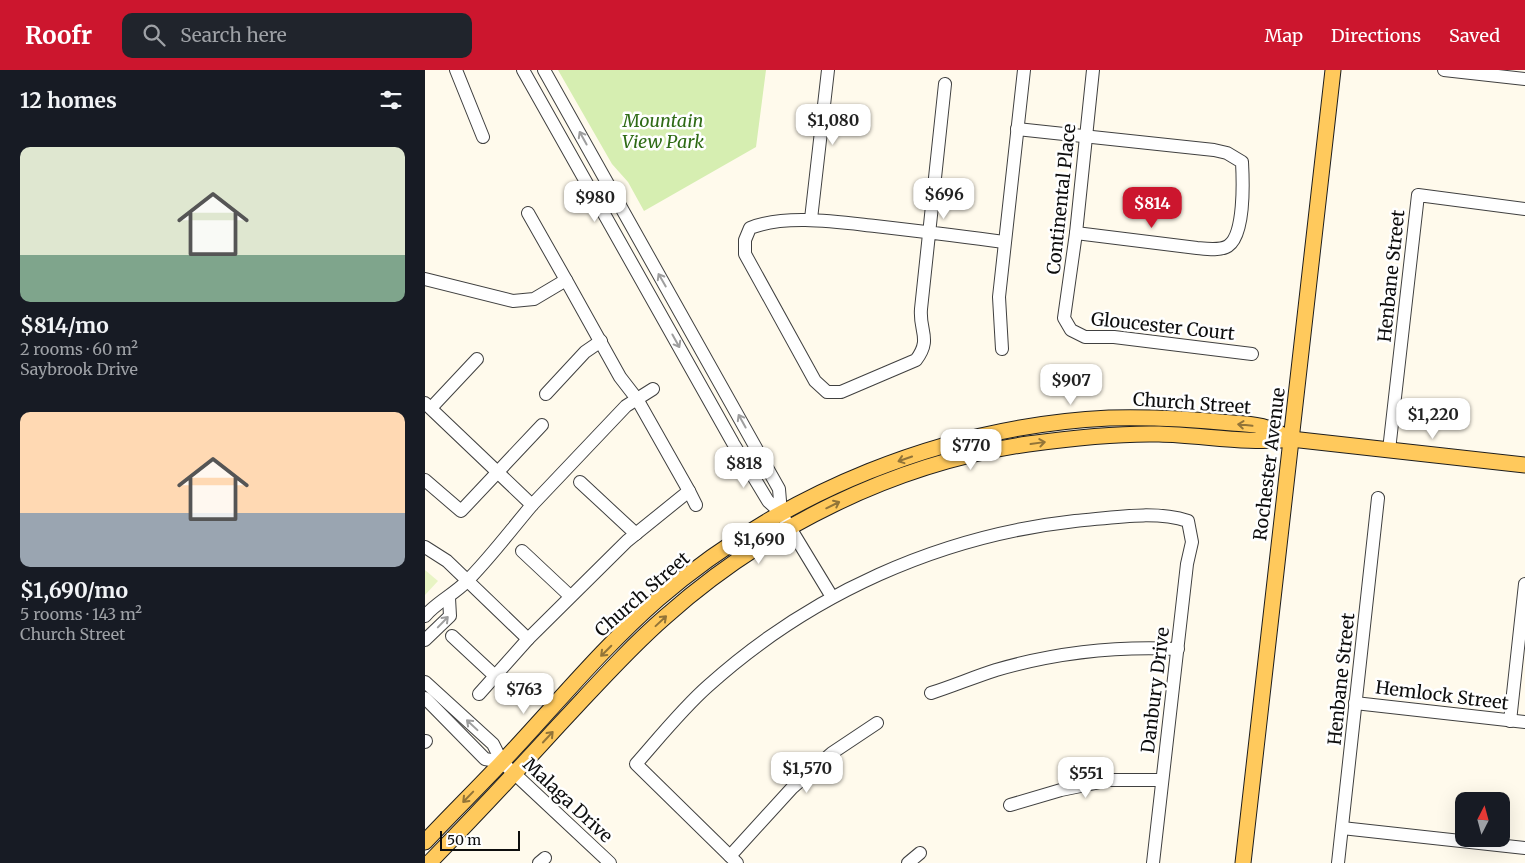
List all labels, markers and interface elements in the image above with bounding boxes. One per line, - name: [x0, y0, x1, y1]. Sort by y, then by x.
- search box: [122, 13, 472, 58]
- text: Roofr: [25, 20, 92, 51]
- icon: search: [140, 21, 168, 49]
- text: Search here: [180, 23, 287, 47]
- text: Map: [1265, 24, 1303, 47]
- text: Directions: [1331, 24, 1421, 47]
- text: Saved: [1449, 24, 1500, 47]
- icon: filters: [377, 86, 405, 114]
- text: 12 homes: [20, 87, 117, 114]
- pin: $1,080: [792, 104, 874, 146]
- park label: Mountain View Park: [622, 109, 704, 153]
- text: $1,080: [807, 110, 859, 130]
- street label: Continental Place: [1042, 123, 1080, 275]
- one-way arrow: [578, 131, 587, 146]
- pin: $696: [914, 178, 974, 220]
- icon: home: [168, 179, 258, 269]
- pin: $980: [565, 180, 625, 223]
- text: $696: [924, 184, 964, 204]
- pin: $814: [1122, 186, 1182, 229]
- text: $980: [575, 187, 615, 207]
- text: $814: [1134, 193, 1170, 213]
- street label: Henbane Street: [1373, 209, 1409, 343]
- one-way arrow: [657, 273, 667, 287]
- street label: Gloucester Court: [1090, 307, 1236, 345]
- text: $814/mo: [20, 312, 109, 339]
- one-way arrow: [671, 334, 681, 349]
- text: 2 rooms · 60 m²: [20, 339, 138, 359]
- text: Saybrook Drive: [20, 359, 138, 379]
- pin: $907: [1041, 364, 1101, 406]
- text: $907: [1051, 370, 1091, 390]
- street label: Rochester Avenue: [1248, 386, 1290, 542]
- street label: Church Street: [1132, 387, 1252, 419]
- pin: $1,220: [1392, 398, 1474, 440]
- text: $1,220: [1407, 404, 1459, 424]
- one-way arrow: [736, 415, 746, 429]
- one-way arrow: [1238, 420, 1254, 430]
- pin: $770: [941, 428, 1001, 471]
- text: $770: [951, 435, 991, 455]
- one-way arrow: [1029, 437, 1045, 447]
- icon: home: [168, 444, 258, 534]
- pin: $818: [714, 446, 774, 489]
- text: $818: [726, 453, 762, 473]
- one-way arrow: [897, 455, 913, 464]
- one-way arrow: [825, 500, 840, 510]
- pin: $1,690: [718, 522, 800, 565]
- text: $1,690: [733, 529, 785, 549]
- street label: Church Street: [590, 546, 694, 642]
- text: $1,690/mo: [20, 577, 128, 604]
- text: 5 rooms · 143 m²: [20, 604, 142, 624]
- street label: Henbane Street: [1323, 612, 1359, 746]
- one-way arrow: [655, 615, 667, 627]
- one-way arrow: [437, 616, 449, 628]
- text: Church Street: [20, 624, 125, 644]
- street label: Danbury Drive: [1136, 626, 1174, 754]
- one-way arrow: [600, 644, 612, 657]
- pin: $763: [494, 672, 554, 715]
- street label: Hemlock Street: [1374, 675, 1510, 715]
- text: $763: [506, 679, 542, 699]
- one-way arrow: [466, 719, 479, 731]
- one-way arrow: [542, 731, 554, 744]
- pin: $1,570: [766, 752, 848, 794]
- street label: Malaga Drive: [518, 753, 618, 847]
- pin: $551: [1056, 756, 1116, 799]
- text: $1,570: [782, 758, 832, 778]
- text: $551: [1069, 763, 1103, 783]
- one-way arrow: [462, 791, 474, 803]
- north arrow: [1455, 792, 1510, 848]
- map controls: [1455, 792, 1510, 847]
- scale bar: [440, 828, 520, 851]
- text: 50 m: [447, 831, 481, 849]

